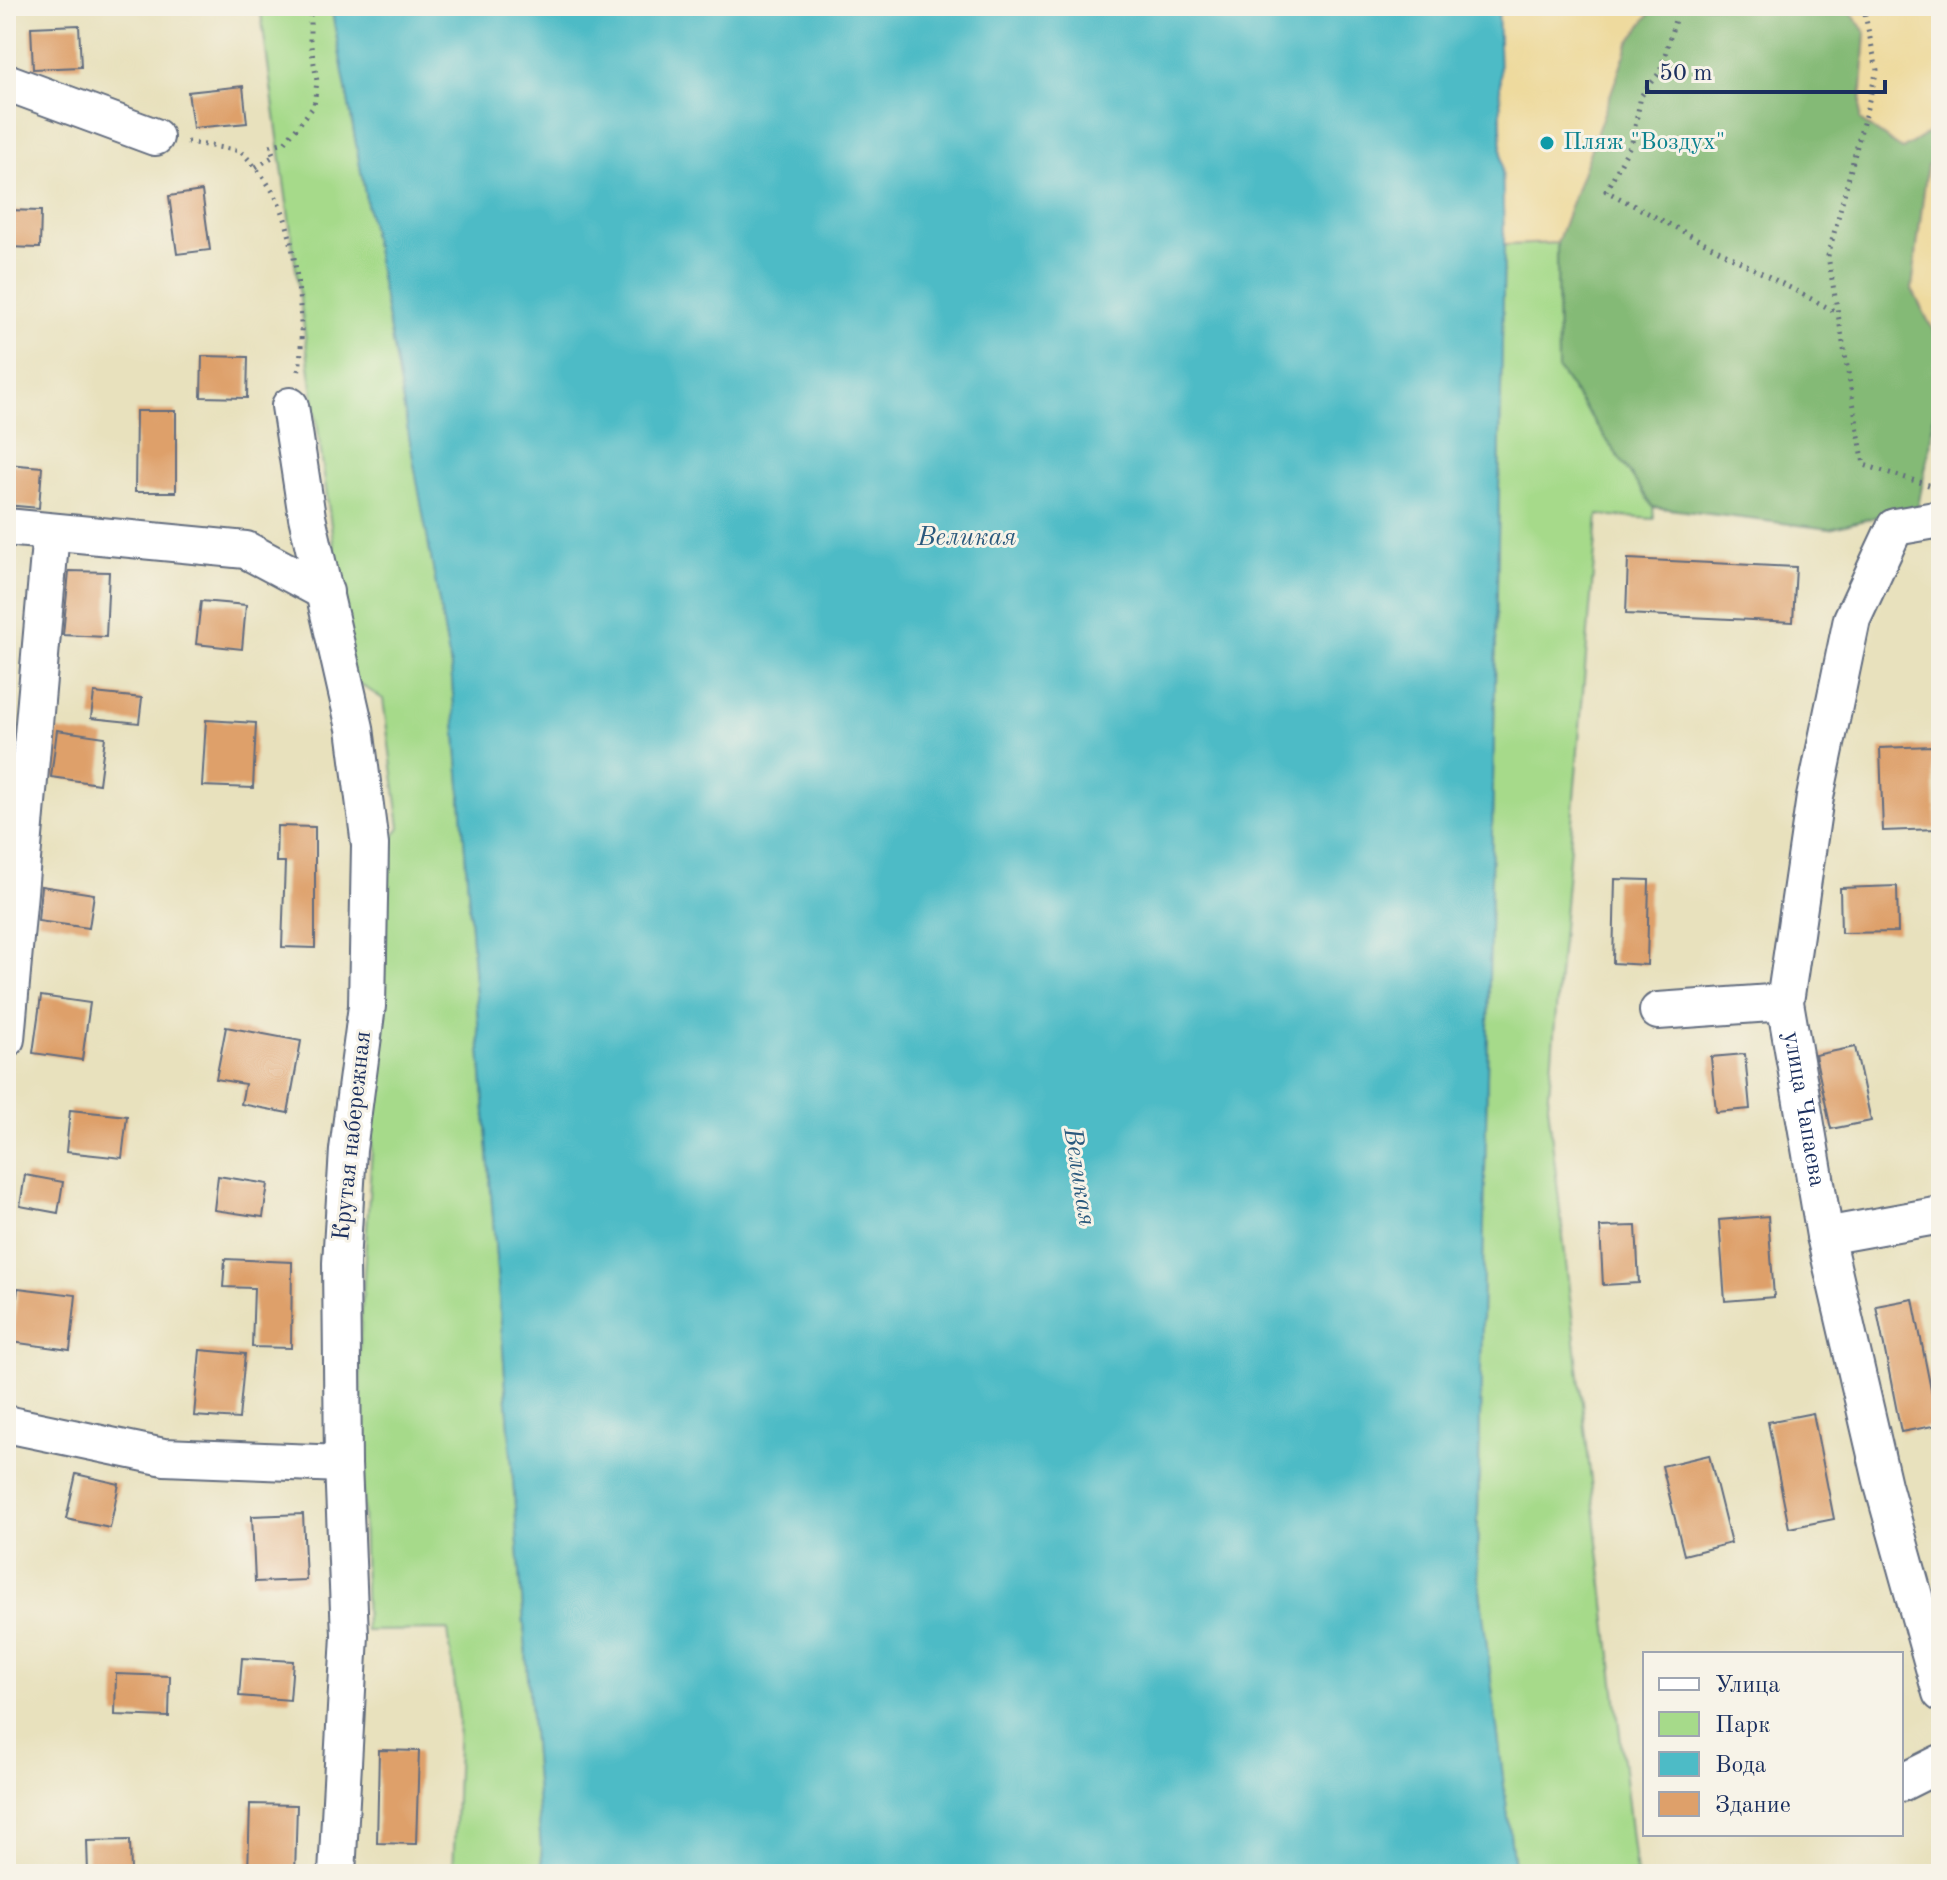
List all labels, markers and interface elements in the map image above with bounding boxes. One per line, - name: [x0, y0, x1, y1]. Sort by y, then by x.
- scale bar: [1647, 44, 1885, 94]
- text: 50 m: [1659, 62, 1713, 86]
- place label: Пляж "Воздух": [1563, 131, 1725, 155]
- marker: Пляж "Воздух": [1538, 134, 1556, 152]
- water label: Великая: [916, 525, 1017, 551]
- street label: Крутая набережная: [330, 1030, 376, 1242]
- street label: улица Чапаева: [1778, 1030, 1828, 1189]
- water label: Великая: [1058, 1125, 1100, 1228]
- legend: [1643, 1652, 1903, 1836]
- text: Улица: [1715, 1674, 1780, 1698]
- text: Парк: [1715, 1714, 1770, 1738]
- text: Вода: [1715, 1754, 1767, 1778]
- text: Здание: [1715, 1794, 1791, 1818]

